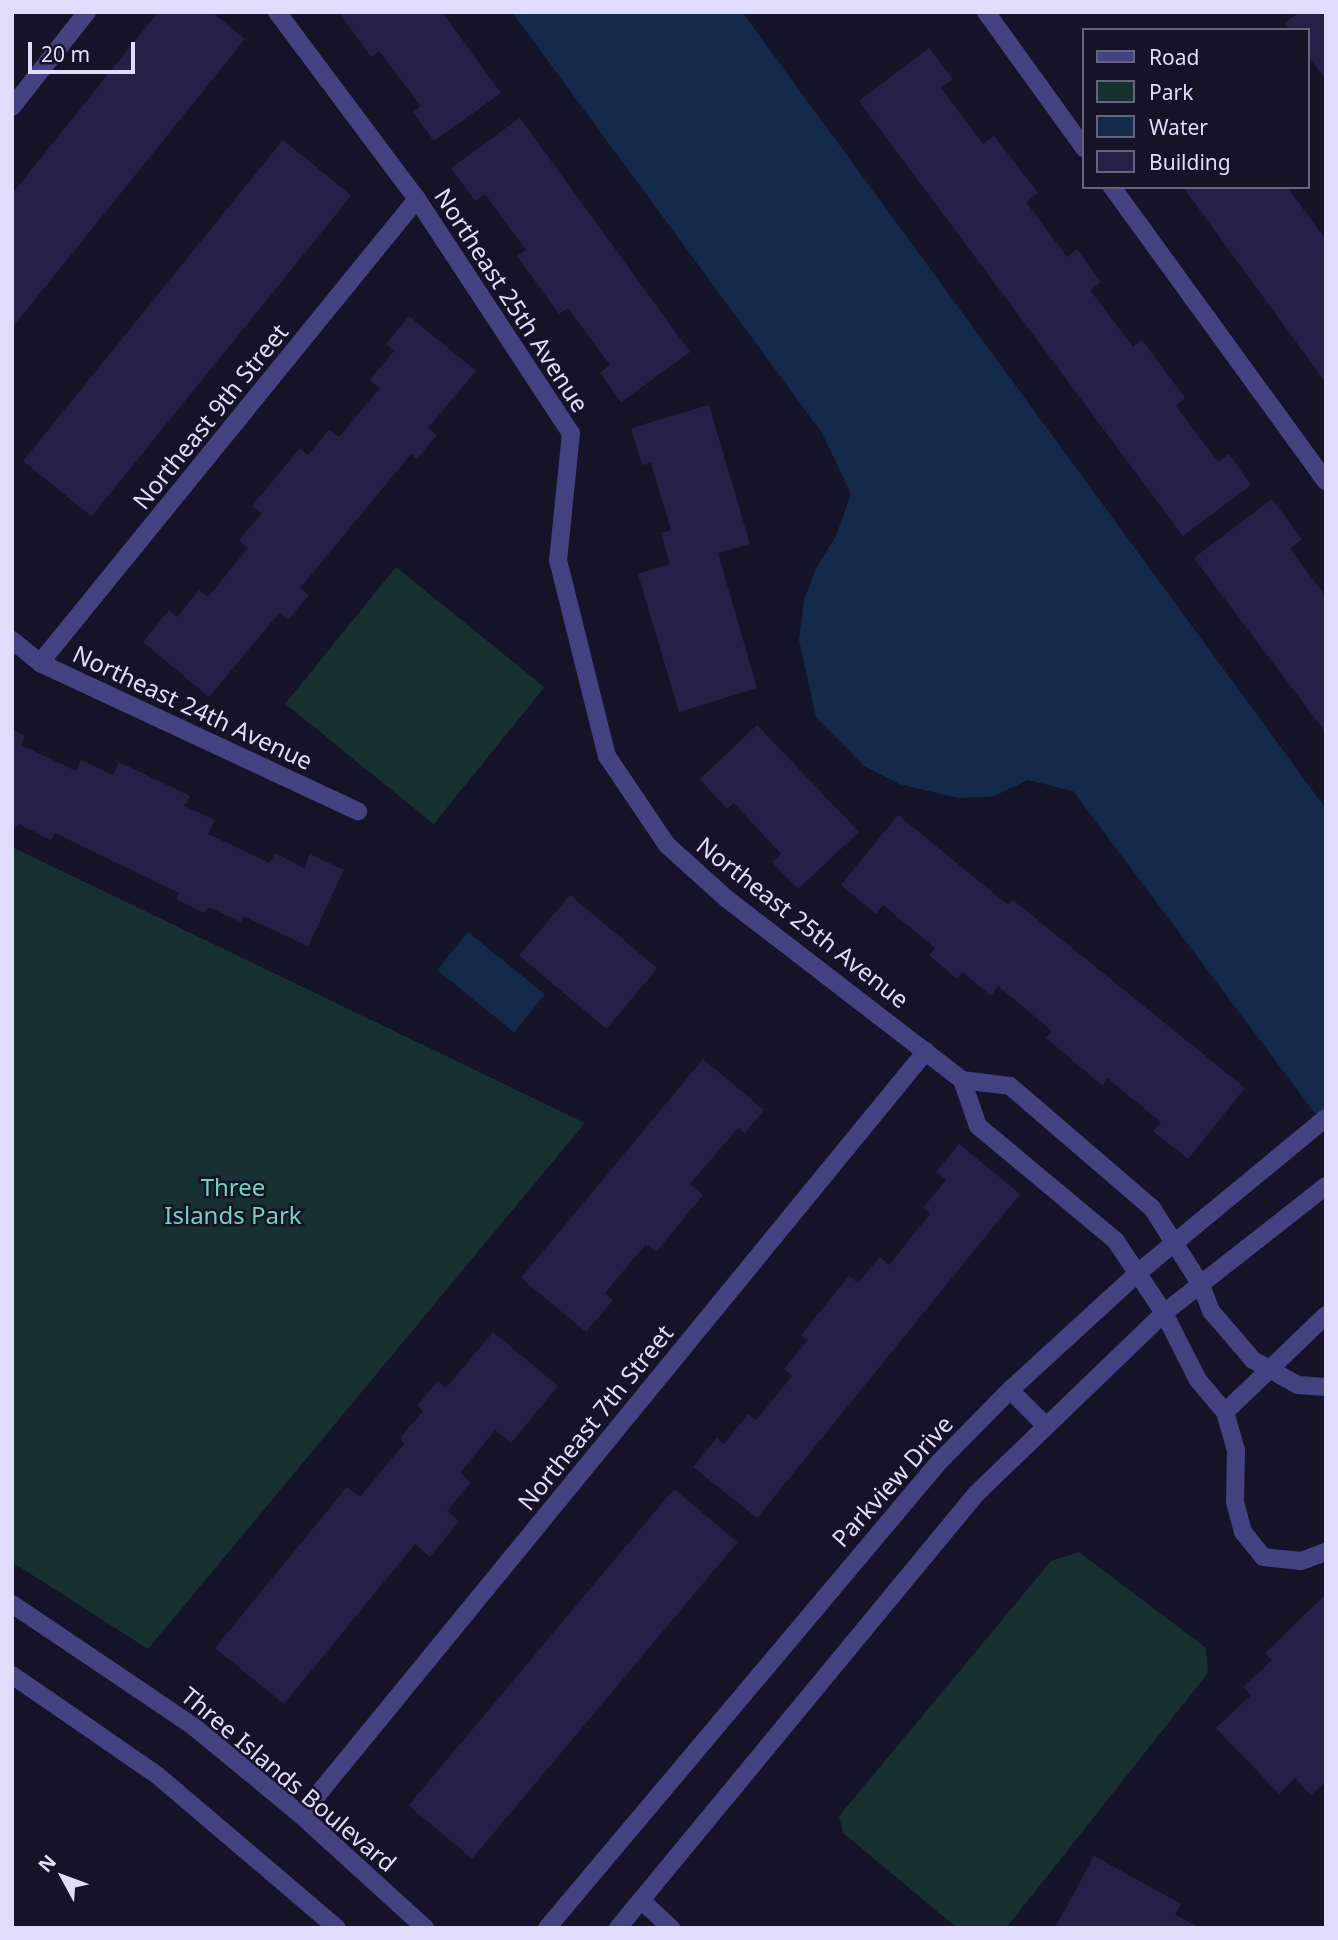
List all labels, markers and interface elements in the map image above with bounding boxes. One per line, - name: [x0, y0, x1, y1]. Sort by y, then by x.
- scale bar: [32, 28, 138, 72]
- legend: [1082, 28, 1310, 189]
- text: 20 m: [41, 40, 90, 68]
- text: Road: [1149, 43, 1199, 71]
- text: Park: [1149, 78, 1193, 106]
- text: Water: [1149, 113, 1208, 141]
- text: Building: [1149, 148, 1231, 176]
- street label: Northeast 25th Avenue: [429, 183, 595, 417]
- street label: Northeast 9th Street: [126, 318, 294, 514]
- street label: Northeast 24th Avenue: [69, 639, 317, 775]
- street label: Northeast 25th Avenue: [691, 830, 915, 1014]
- park label: Three Islands Park: [164, 1173, 302, 1229]
- street label: Northeast 7th Street: [511, 1319, 679, 1515]
- street label: Parkview Drive: [826, 1409, 958, 1553]
- street label: Three Islands Boulevard: [176, 1681, 402, 1877]
- north arrow: [28, 1842, 98, 1912]
- text: N: [32, 1849, 62, 1878]

